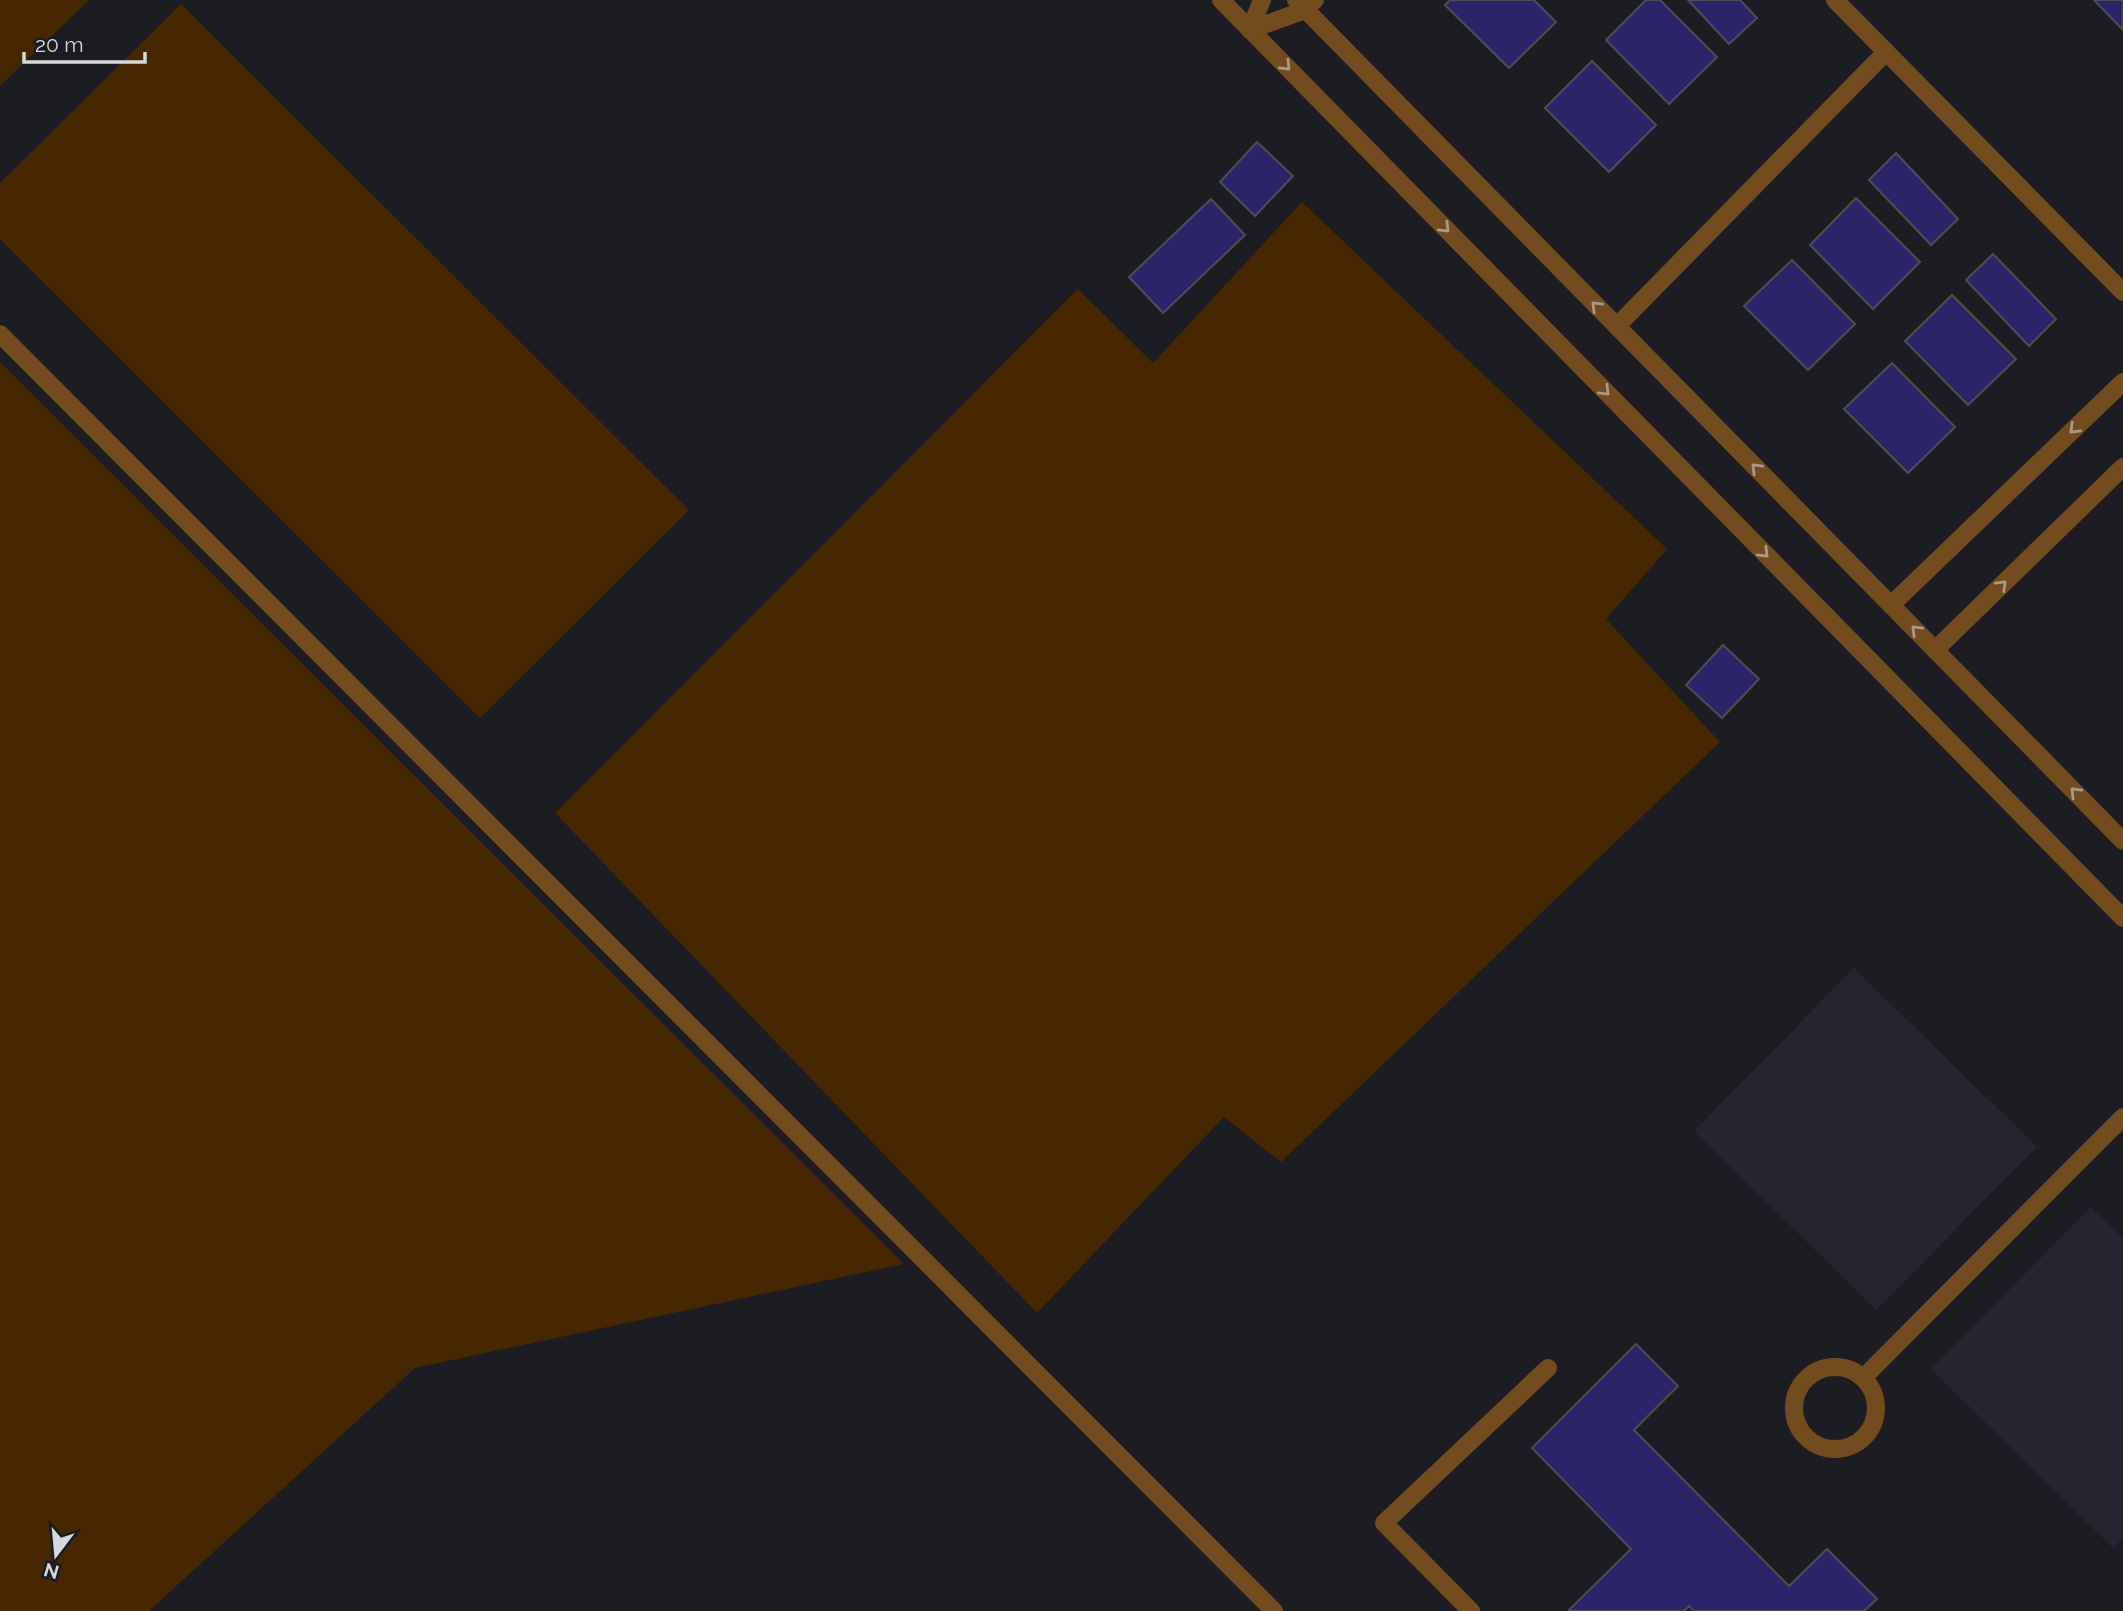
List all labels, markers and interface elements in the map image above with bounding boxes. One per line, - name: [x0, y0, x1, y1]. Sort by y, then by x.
- scale bar: [24, 21, 145, 65]
- text: 20 m: [35, 32, 83, 57]
- one-way arrow: [1277, 58, 1290, 71]
- one-way arrow: [1437, 220, 1450, 233]
- one-way arrow: [1592, 301, 1605, 314]
- one-way arrow: [1596, 382, 1609, 395]
- one-way arrow: [2069, 421, 2082, 434]
- one-way arrow: [1751, 463, 1764, 476]
- one-way arrow: [1756, 545, 1769, 558]
- one-way arrow: [1993, 580, 2006, 593]
- one-way arrow: [1911, 625, 1924, 638]
- one-way arrow: [2071, 787, 2084, 800]
- north arrow: [21, 1520, 91, 1590]
- text: N: [41, 1559, 61, 1584]

